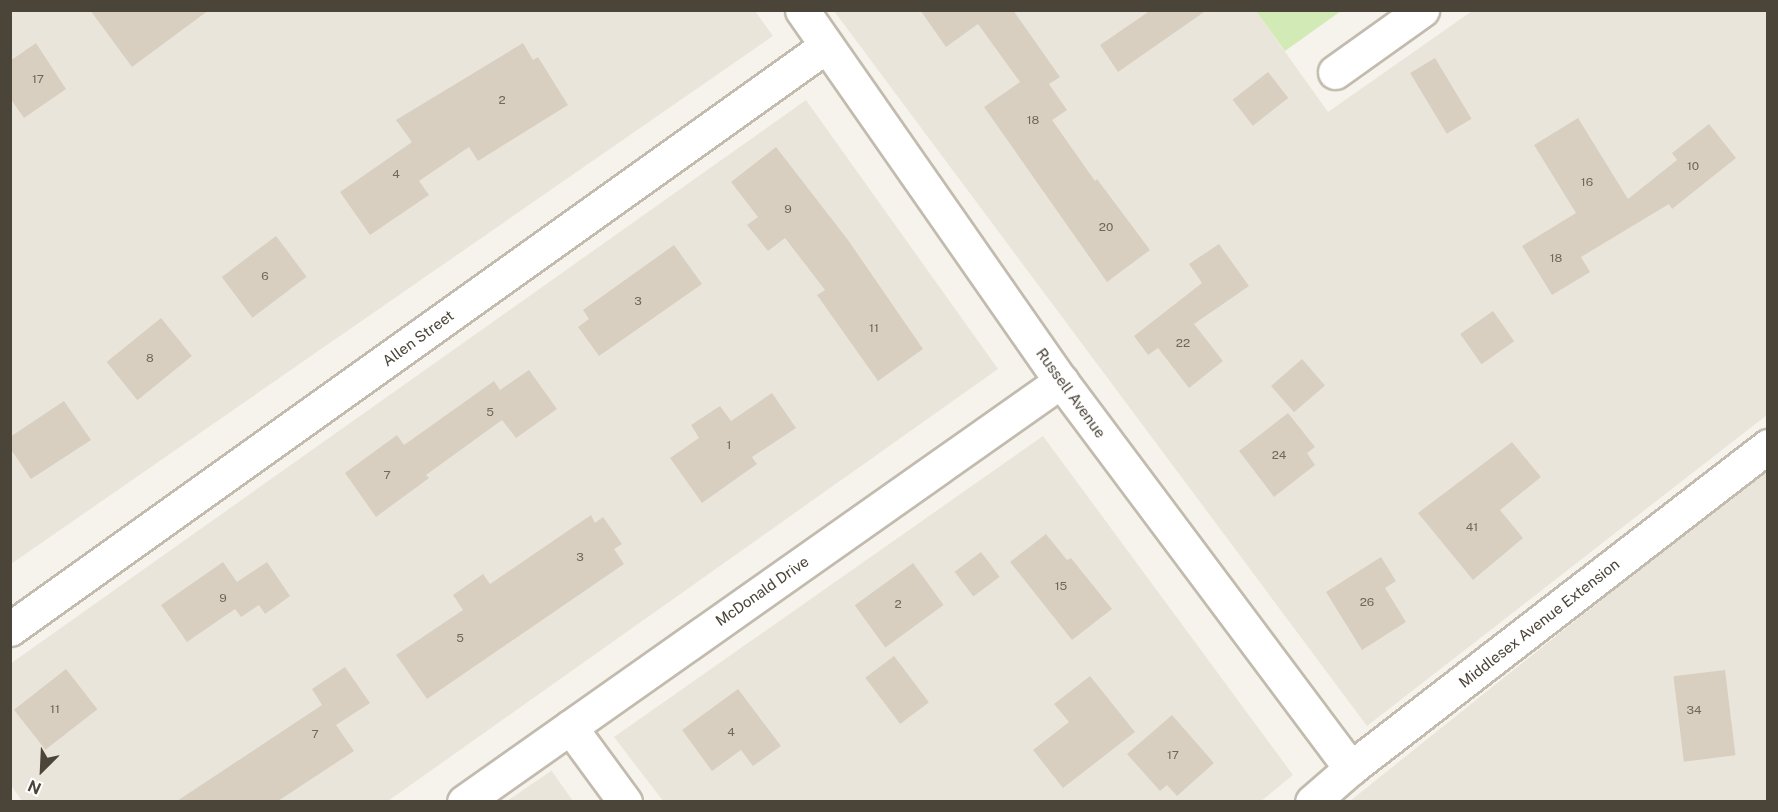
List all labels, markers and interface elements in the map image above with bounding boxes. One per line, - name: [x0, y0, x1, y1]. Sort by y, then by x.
- house number: 17: [32, 73, 44, 87]
- house number: 2: [498, 94, 506, 108]
- house number: 18: [1027, 114, 1039, 128]
- house number: 10: [1687, 160, 1699, 174]
- house number: 4: [392, 168, 400, 182]
- house number: 16: [1581, 176, 1593, 190]
- house number: 9: [784, 203, 792, 217]
- house number: 20: [1099, 221, 1113, 235]
- house number: 18: [1550, 252, 1562, 266]
- house number: 6: [261, 270, 269, 284]
- house number: 3: [634, 295, 642, 309]
- street label: Allen Street: [379, 306, 457, 370]
- house number: 11: [869, 322, 879, 336]
- house number: 22: [1176, 337, 1190, 351]
- street label: Russell Avenue: [1032, 345, 1110, 441]
- house number: 8: [146, 352, 154, 366]
- house number: 5: [486, 406, 494, 420]
- house number: 1: [727, 439, 731, 453]
- house number: 24: [1272, 449, 1286, 463]
- house number: 7: [383, 469, 391, 483]
- house number: 41: [1466, 521, 1478, 535]
- house number: 3: [576, 551, 584, 565]
- street label: McDonald Drive: [712, 552, 812, 630]
- street label: Middlesex Avenue Extension: [1455, 555, 1623, 691]
- house number: 15: [1055, 580, 1067, 594]
- house number: 9: [219, 592, 227, 606]
- house number: 26: [1360, 596, 1374, 610]
- house number: 2: [894, 598, 902, 612]
- house number: 5: [456, 632, 464, 646]
- house number: 11: [50, 703, 60, 717]
- house number: 34: [1686, 704, 1702, 718]
- house number: 4: [727, 726, 735, 740]
- house number: 7: [311, 728, 319, 742]
- north arrow: [12, 740, 72, 800]
- house number: 17: [1167, 749, 1179, 763]
- text: N: [25, 776, 44, 798]

